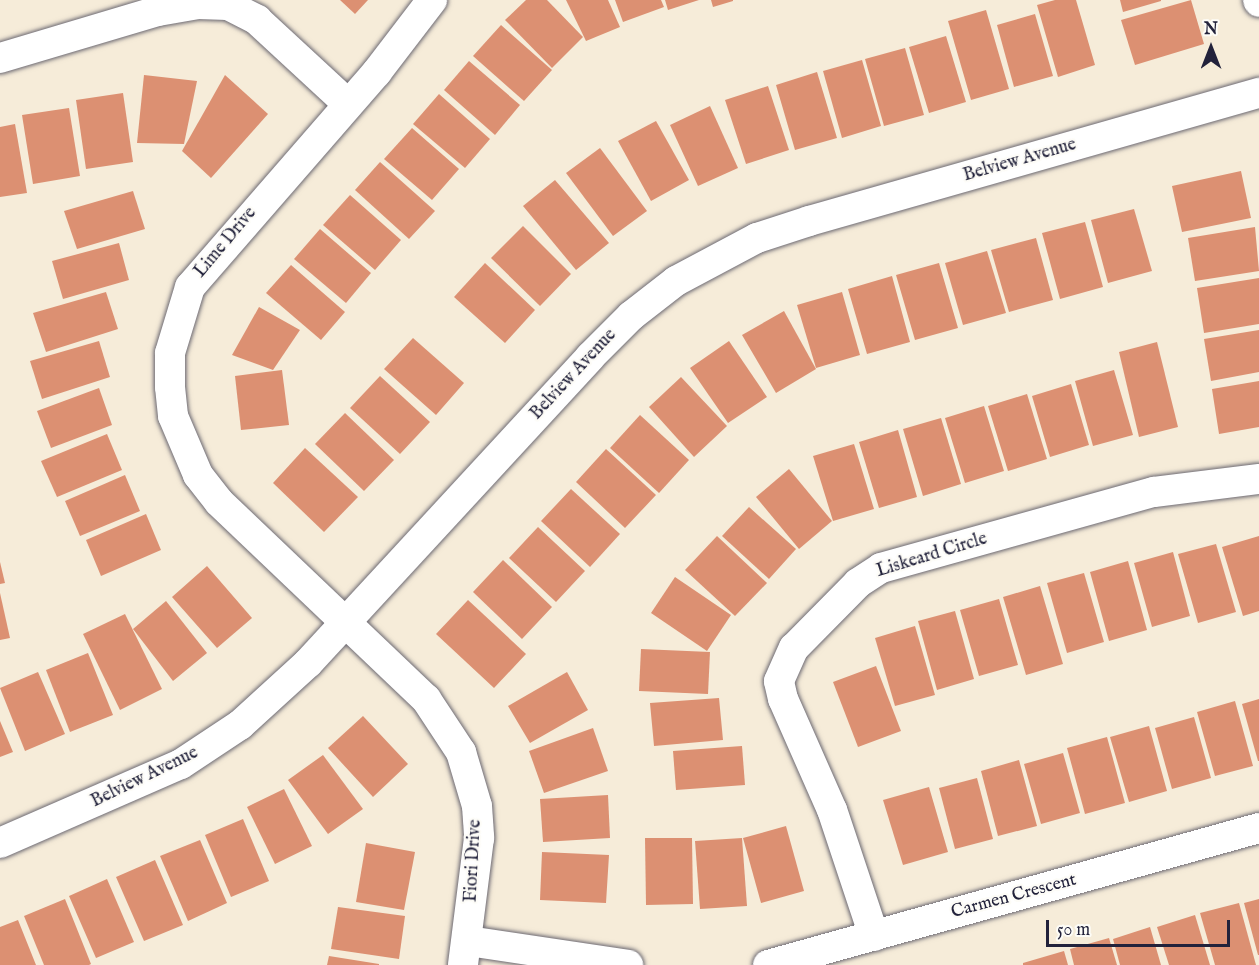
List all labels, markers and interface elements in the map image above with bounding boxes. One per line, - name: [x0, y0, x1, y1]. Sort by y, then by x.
- north arrow: [1181, 18, 1241, 78]
- text: N: [1204, 20, 1218, 40]
- street label: Belview Avenue: [961, 135, 1079, 187]
- street label: Lime Drive: [190, 203, 262, 283]
- street label: Belview Avenue: [526, 325, 622, 425]
- street label: Liskeard Circle: [874, 529, 990, 583]
- street label: Belview Avenue: [88, 743, 202, 813]
- street label: Fiori Drive: [461, 819, 487, 903]
- street label: Carmen Crescent: [949, 870, 1079, 924]
- scale bar: [1049, 908, 1234, 946]
- text: 50 m: [1057, 919, 1090, 942]

